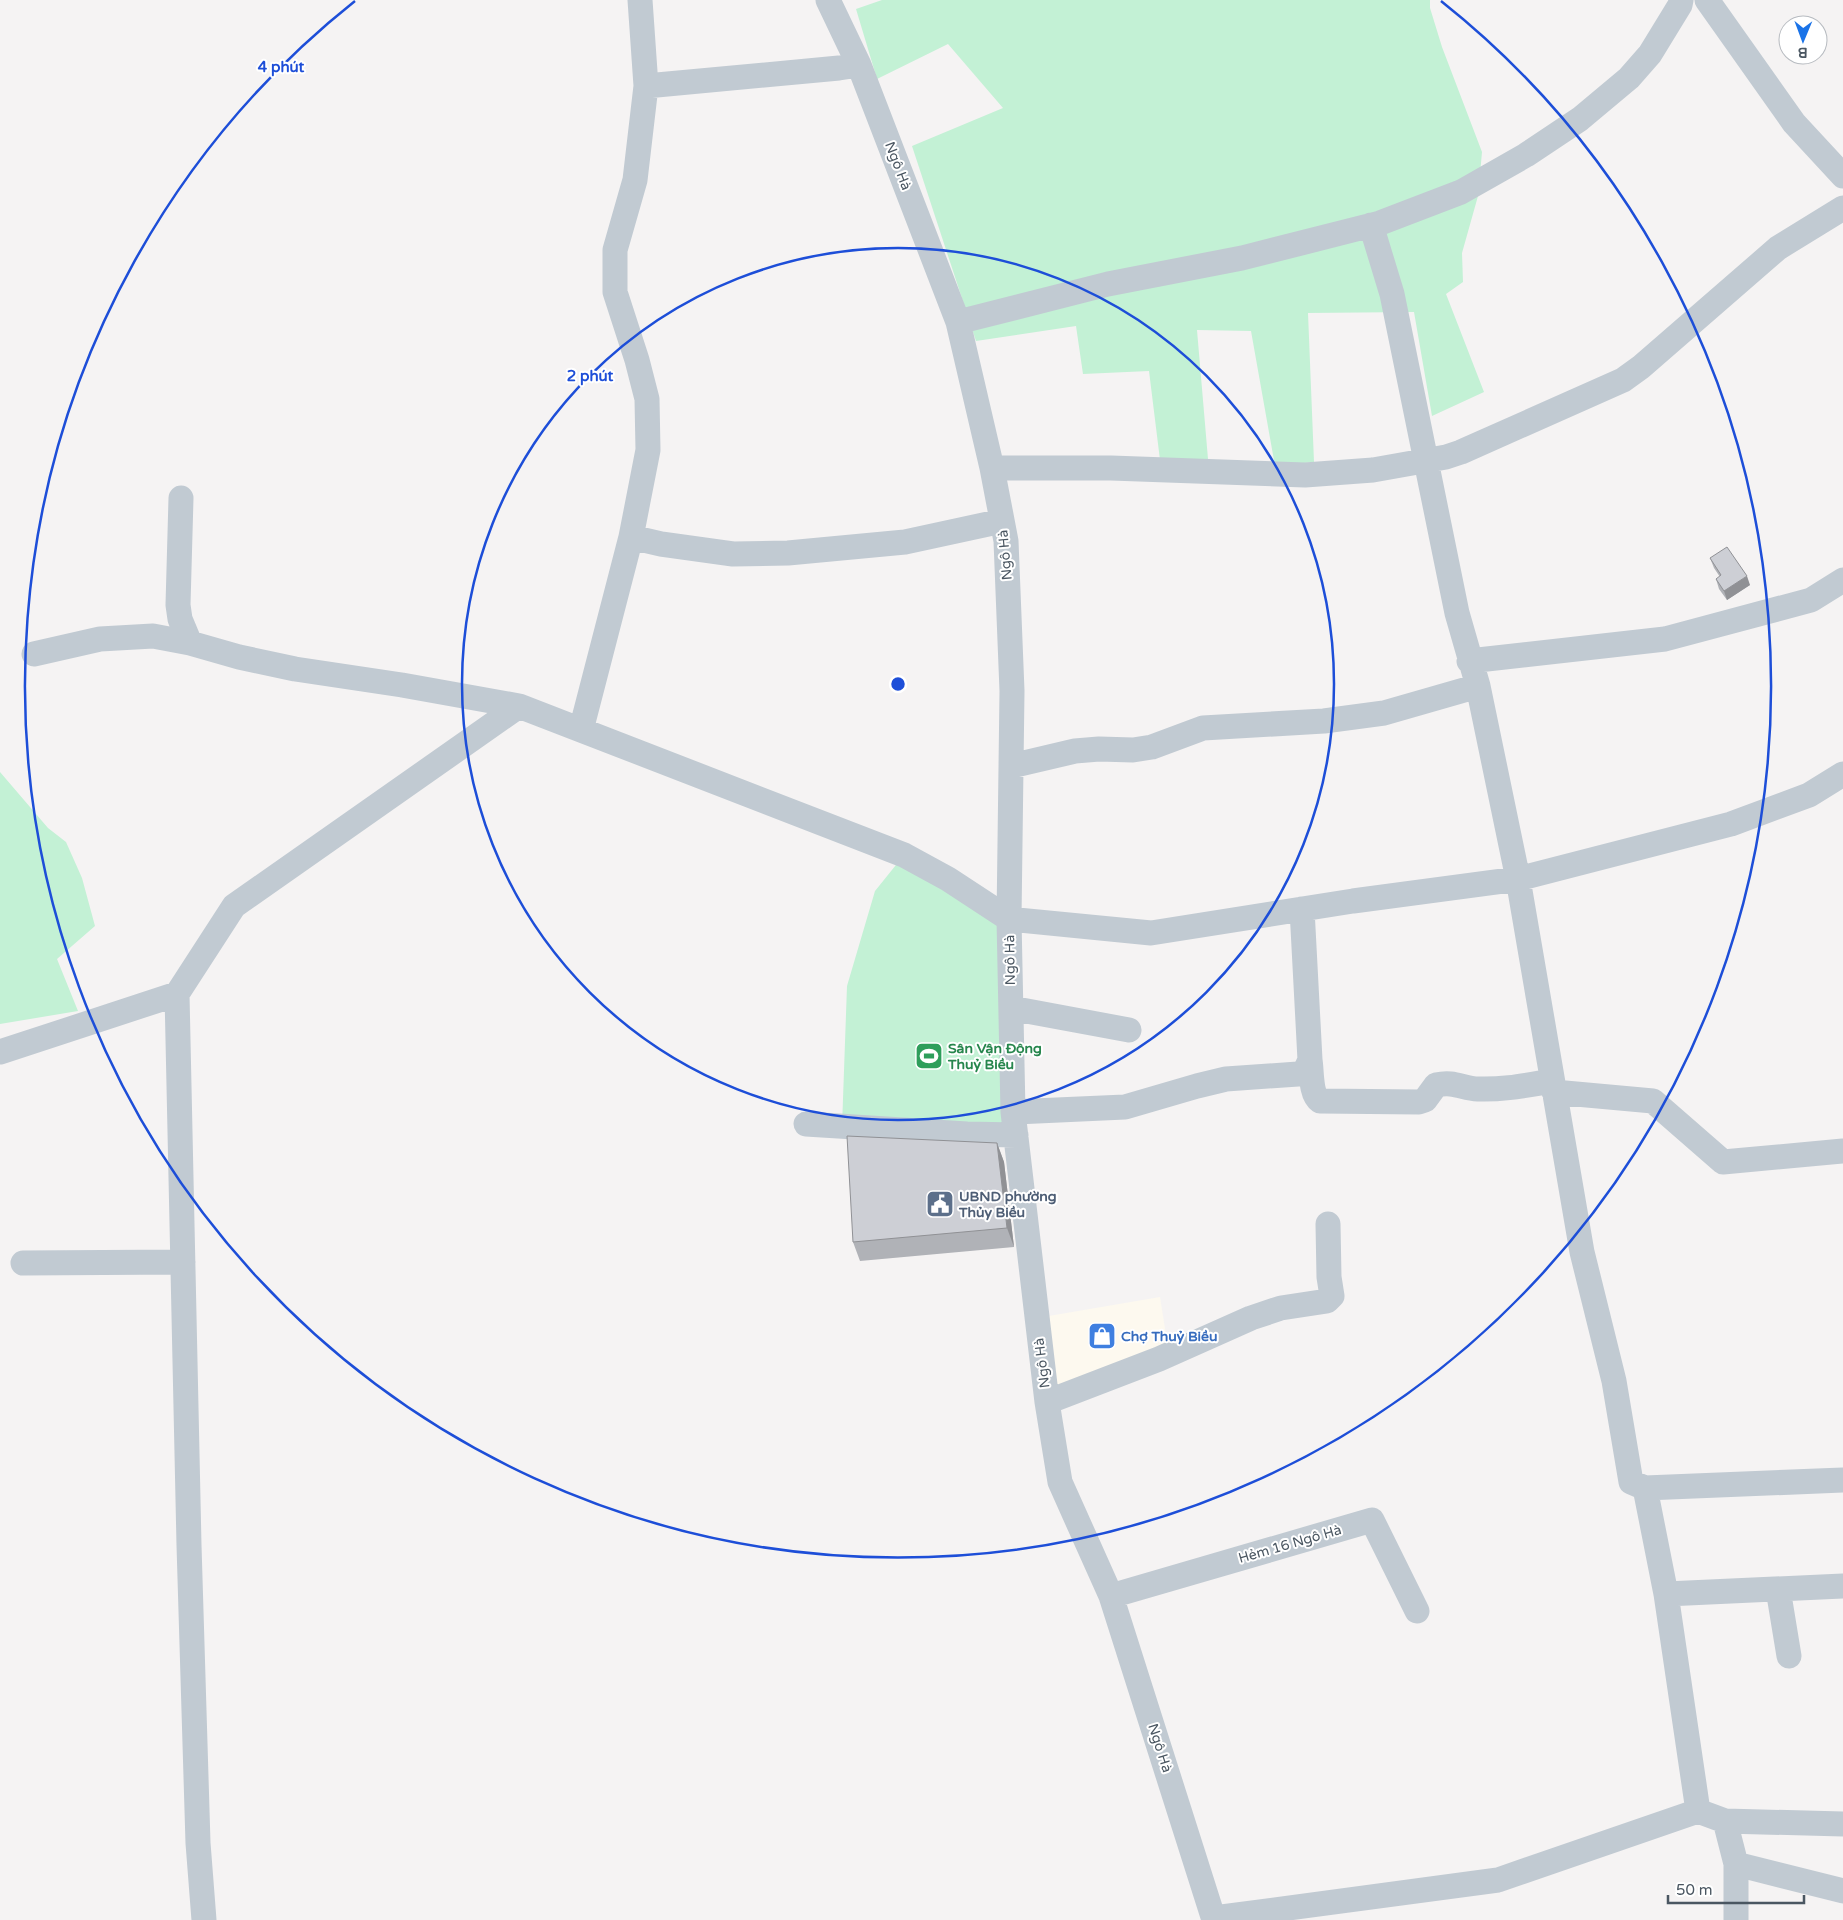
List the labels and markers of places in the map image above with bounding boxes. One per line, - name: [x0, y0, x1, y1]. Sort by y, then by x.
- centre of rings: [889, 675, 907, 693]
- place label: Sân Vận Động Thuỷ Biều: [947, 1040, 1042, 1073]
- sports icon: Sân Vận Động Thuỷ Biều: [914, 1041, 944, 1071]
- place label: UBND phường Thủy Biều: [958, 1188, 1057, 1221]
- public building icon: UBND phường Thủy Biều: [925, 1189, 955, 1219]
- shop icon: Chợ Thuỷ Biều: [1087, 1321, 1117, 1351]
- place label: Chợ Thuỷ Biều: [1121, 1328, 1218, 1345]

